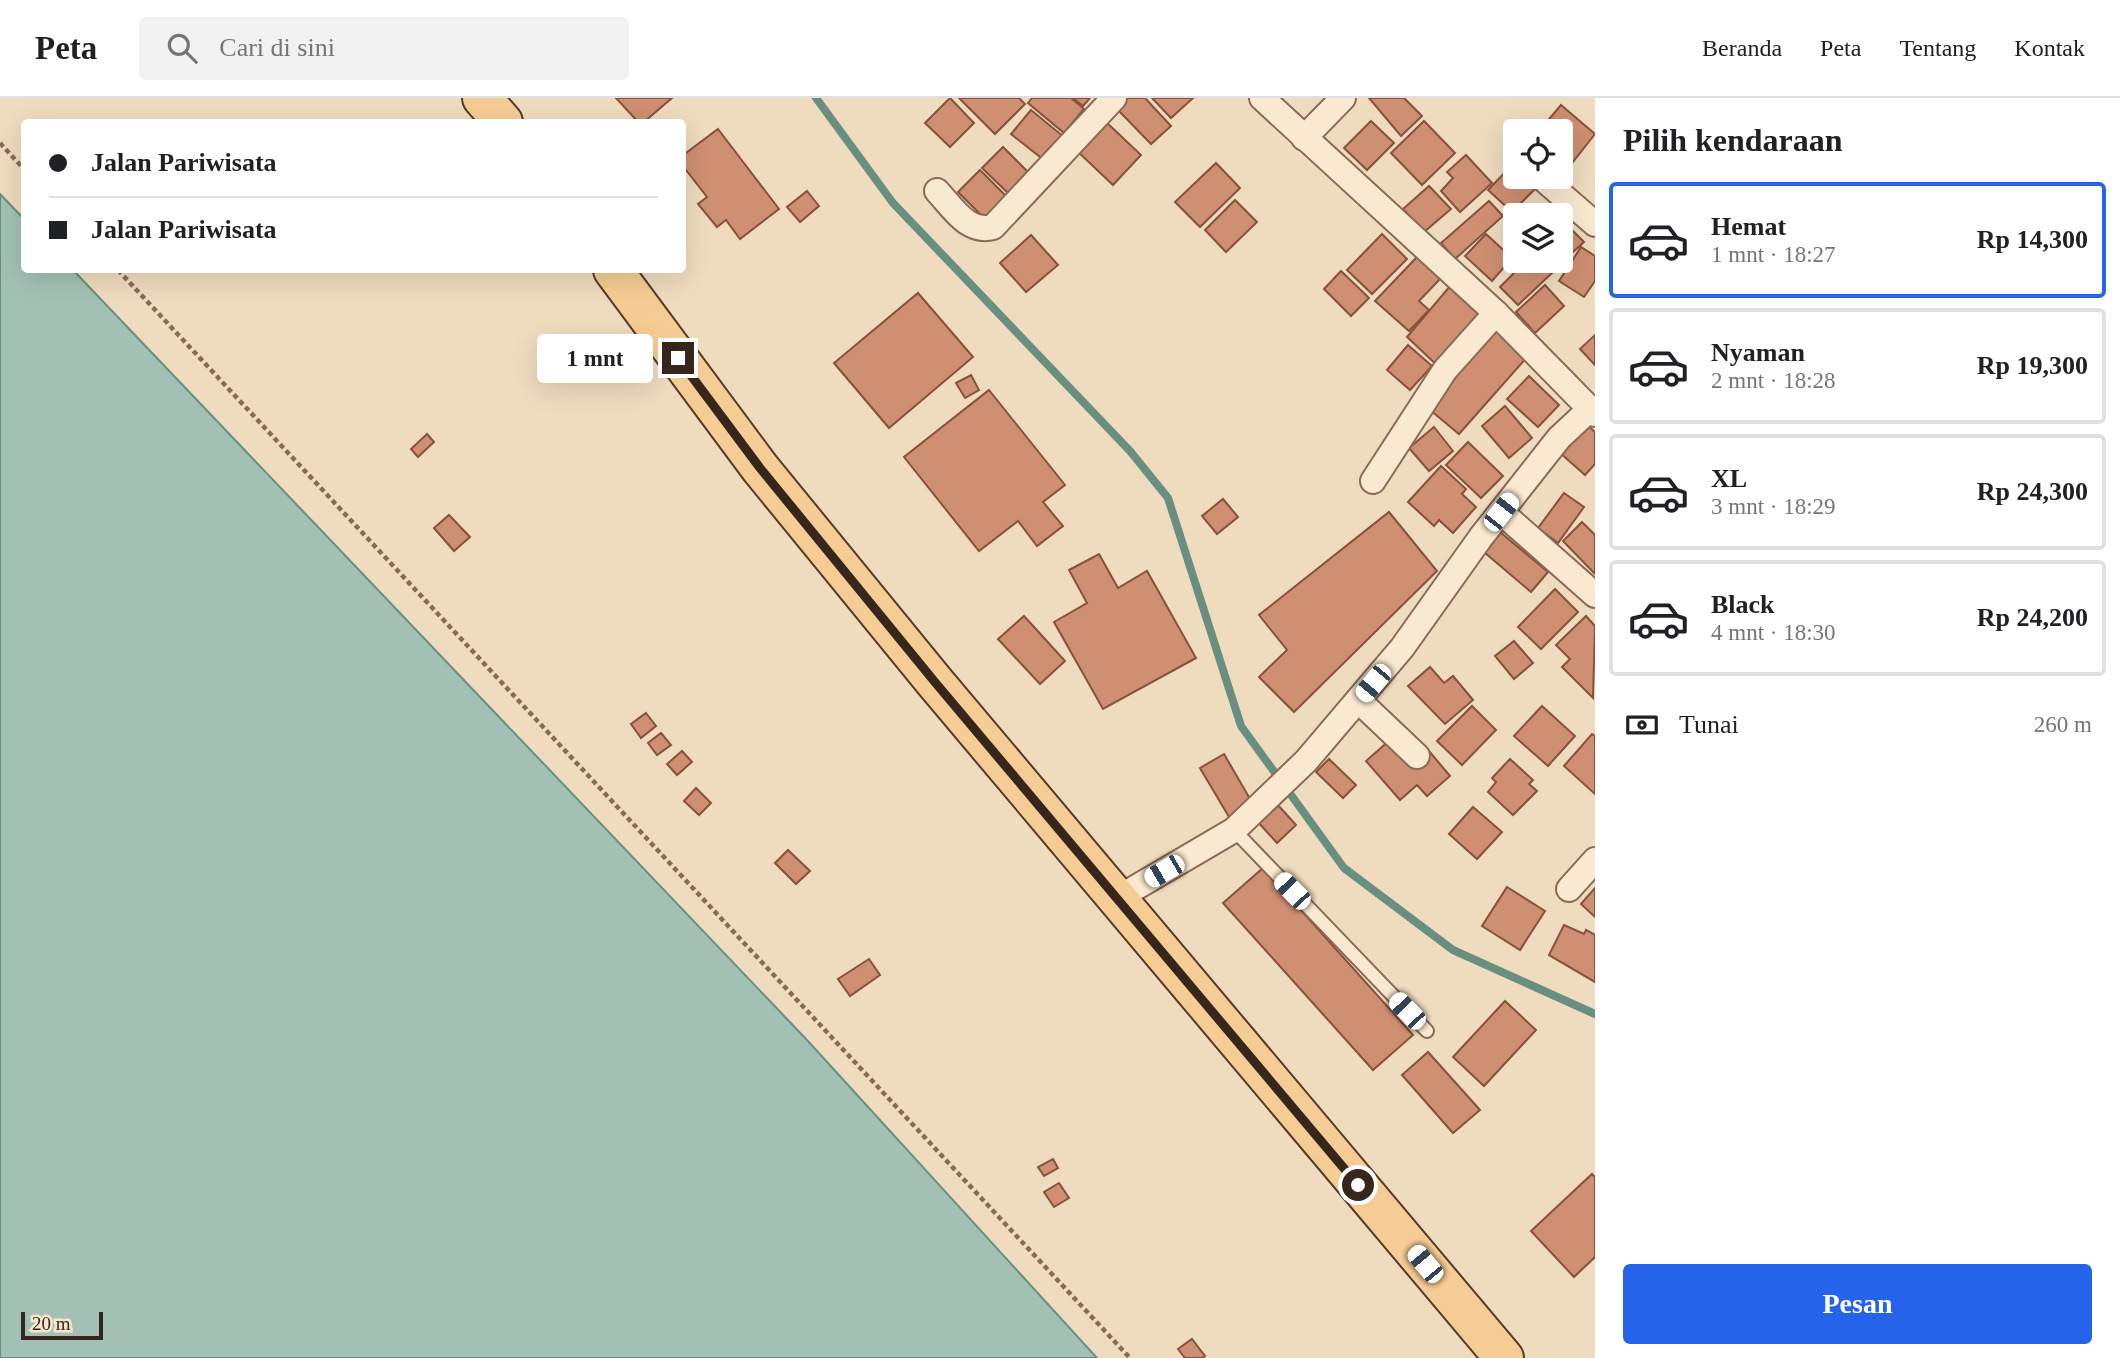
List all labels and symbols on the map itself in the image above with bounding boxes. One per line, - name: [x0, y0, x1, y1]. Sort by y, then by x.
- callout: 1 mnt: [538, 334, 654, 382]
- route end: [662, 342, 694, 374]
- car: [1480, 489, 1523, 535]
- car: [1352, 660, 1395, 706]
- car: [1141, 851, 1188, 891]
- car: [1270, 869, 1315, 913]
- car: [1385, 989, 1430, 1033]
- route start: [1342, 1169, 1374, 1201]
- car: [1404, 1241, 1447, 1287]
- scale bar: [21, 1309, 103, 1341]

